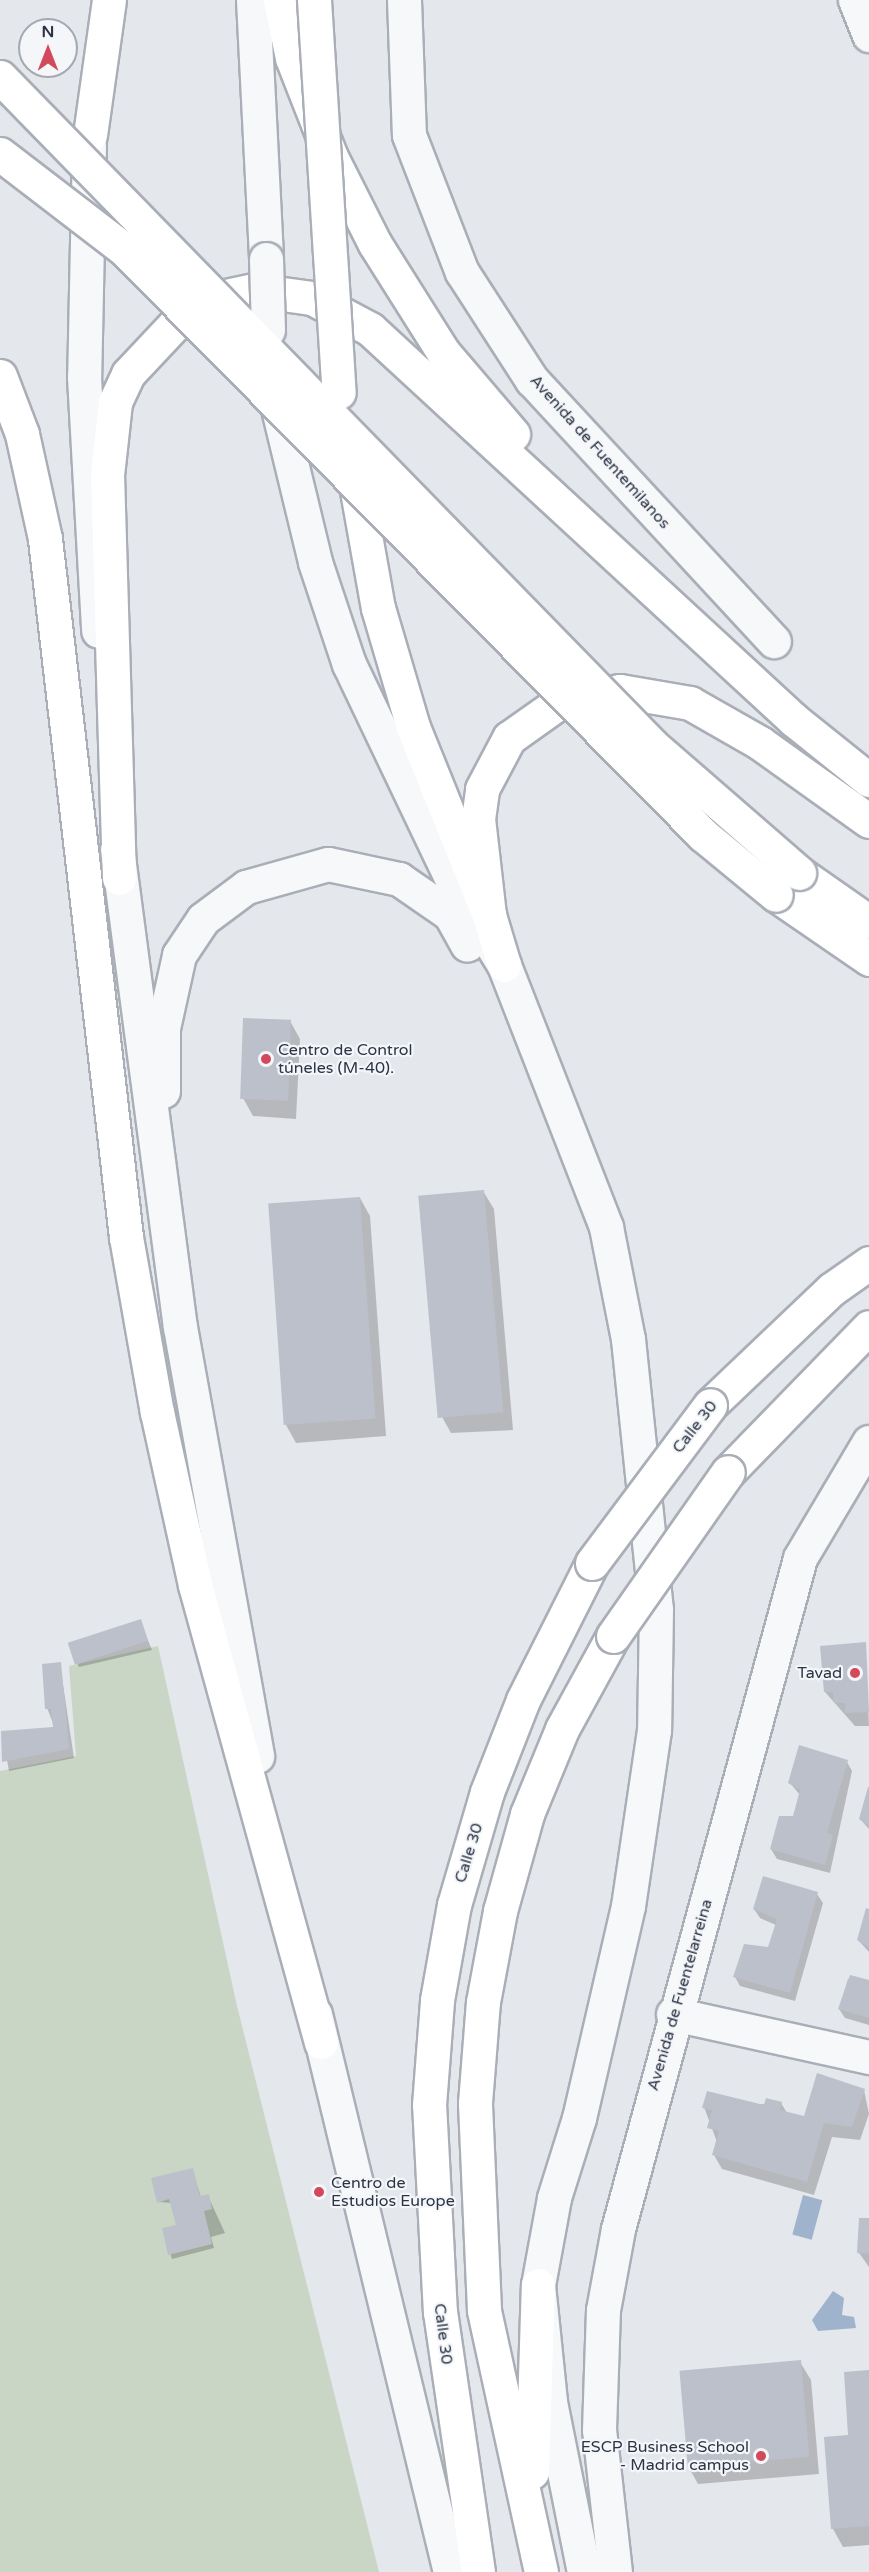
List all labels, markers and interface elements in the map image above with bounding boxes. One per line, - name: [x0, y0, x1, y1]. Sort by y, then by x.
- north arrow: [18, 18, 78, 78]
- text: N: [42, 22, 54, 42]
- street label: Avenida de Fuentemilanos: [526, 371, 674, 533]
- place label: Centro de Control túneles (M-40).: [278, 1040, 413, 1078]
- marker: Centro de Control túneles (M-40).: [259, 1052, 273, 1066]
- street label: Calle 30: [669, 1397, 721, 1457]
- place label: Tavad: [797, 1663, 842, 1683]
- marker: Tavad: [846, 1664, 864, 1682]
- street label: Calle 30: [451, 1821, 487, 1885]
- street label: Avenida de Fuentelarreina: [643, 1897, 717, 2093]
- place label: Centro de Estudios Europe: [331, 2173, 455, 2211]
- marker: Centro de Estudios Europe: [312, 2185, 326, 2199]
- street label: Calle 30: [430, 2302, 456, 2366]
- place label: ESCP Business School - Madrid campus: [581, 2437, 749, 2475]
- marker: ESCP Business School - Madrid campus: [754, 2449, 768, 2463]

